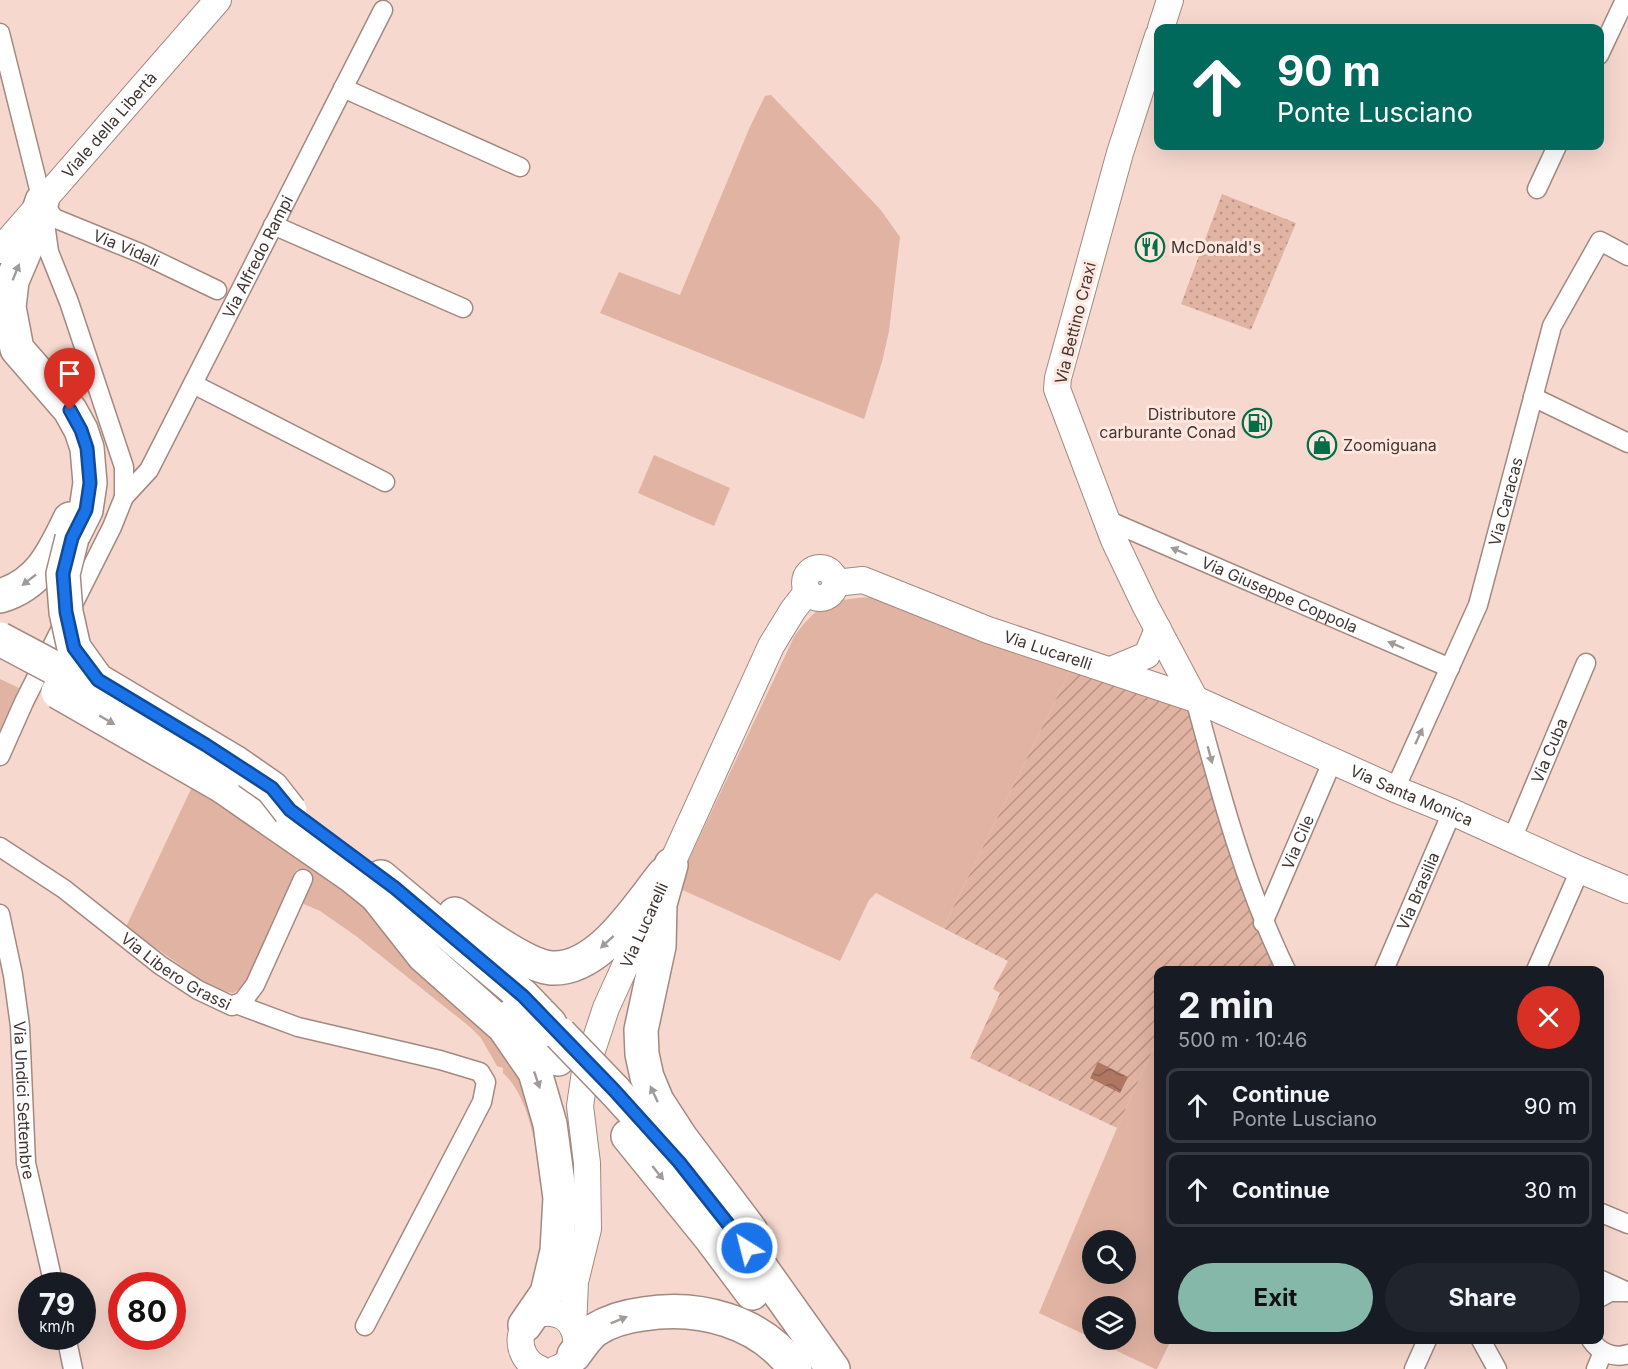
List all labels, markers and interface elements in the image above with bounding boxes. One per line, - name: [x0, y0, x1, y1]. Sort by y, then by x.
- text: 90 m: [1277, 45, 1381, 96]
- icon: ahead: [1178, 48, 1256, 126]
- street label: Viale della Libertà: [57, 68, 161, 182]
- text: Ponte Lusciano: [1277, 96, 1473, 129]
- street label: Via Alfredo Rampi: [218, 192, 297, 322]
- street label: Via Vidali: [90, 225, 163, 271]
- restaurant icon: McDonald's: [1134, 231, 1166, 263]
- place label: McDonald's: [1171, 237, 1261, 257]
- street label: Via Bettino Craxi: [1050, 260, 1100, 386]
- one-way arrow: [11, 262, 21, 280]
- pin: [44, 348, 95, 410]
- icon: arrive: [53, 357, 86, 390]
- place label: Distributore carburante Conad: [1099, 404, 1236, 442]
- fuel station icon: Distributore carburante Conad: [1241, 407, 1273, 439]
- shop icon: Zoomiguana: [1306, 429, 1338, 461]
- place label: Zoomiguana: [1343, 435, 1437, 455]
- street label: Via Caracas: [1484, 455, 1527, 548]
- one-way arrow: [1169, 546, 1187, 556]
- street label: Via Giuseppe Coppola: [1198, 552, 1361, 637]
- one-way arrow: [21, 574, 37, 587]
- street label: Via Lucarelli: [1001, 626, 1095, 674]
- one-way arrow: [1387, 640, 1405, 650]
- one-way arrow: [99, 715, 116, 725]
- street label: Via Cuba: [1527, 715, 1572, 786]
- one-way arrow: [1414, 726, 1424, 744]
- one-way arrow: [1206, 747, 1215, 765]
- street label: Via Santa Monica: [1347, 760, 1476, 830]
- street label: Via Cile: [1277, 812, 1318, 872]
- street label: Via Brasilia: [1392, 849, 1444, 933]
- street label: Via Lucarelli: [616, 879, 672, 971]
- street label: Via Libero Grassi: [117, 928, 234, 1014]
- one-way arrow: [600, 935, 614, 949]
- text: 2 min: [1178, 983, 1274, 1027]
- button: close: [1517, 986, 1580, 1049]
- street label: Via Undici Settembre: [10, 1020, 39, 1181]
- text: 500 m · 10:46: [1178, 1028, 1307, 1052]
- one-way arrow: [533, 1071, 542, 1089]
- text: Continue: [1232, 1081, 1330, 1107]
- one-way arrow: [649, 1084, 659, 1102]
- icon: ahead: [1181, 1089, 1214, 1122]
- text: 90 m: [1524, 1093, 1577, 1119]
- text: Ponte Lusciano: [1232, 1107, 1377, 1131]
- one-way arrow: [651, 1165, 663, 1180]
- icon: ahead: [1181, 1173, 1214, 1206]
- text: Continue: [1232, 1177, 1330, 1203]
- text: 30 m: [1524, 1177, 1577, 1203]
- position arrow: [715, 1216, 779, 1280]
- map controls: [1082, 1230, 1136, 1350]
- button: search: [1082, 1230, 1136, 1284]
- button: Exit: [1178, 1263, 1373, 1332]
- button: Share: [1385, 1263, 1580, 1332]
- speed limit sign: 80: [108, 1272, 186, 1350]
- text: 79: [39, 1286, 75, 1322]
- button: layers: [1082, 1296, 1136, 1350]
- one-way arrow: [610, 1315, 628, 1324]
- text: km/h: [39, 1317, 75, 1336]

